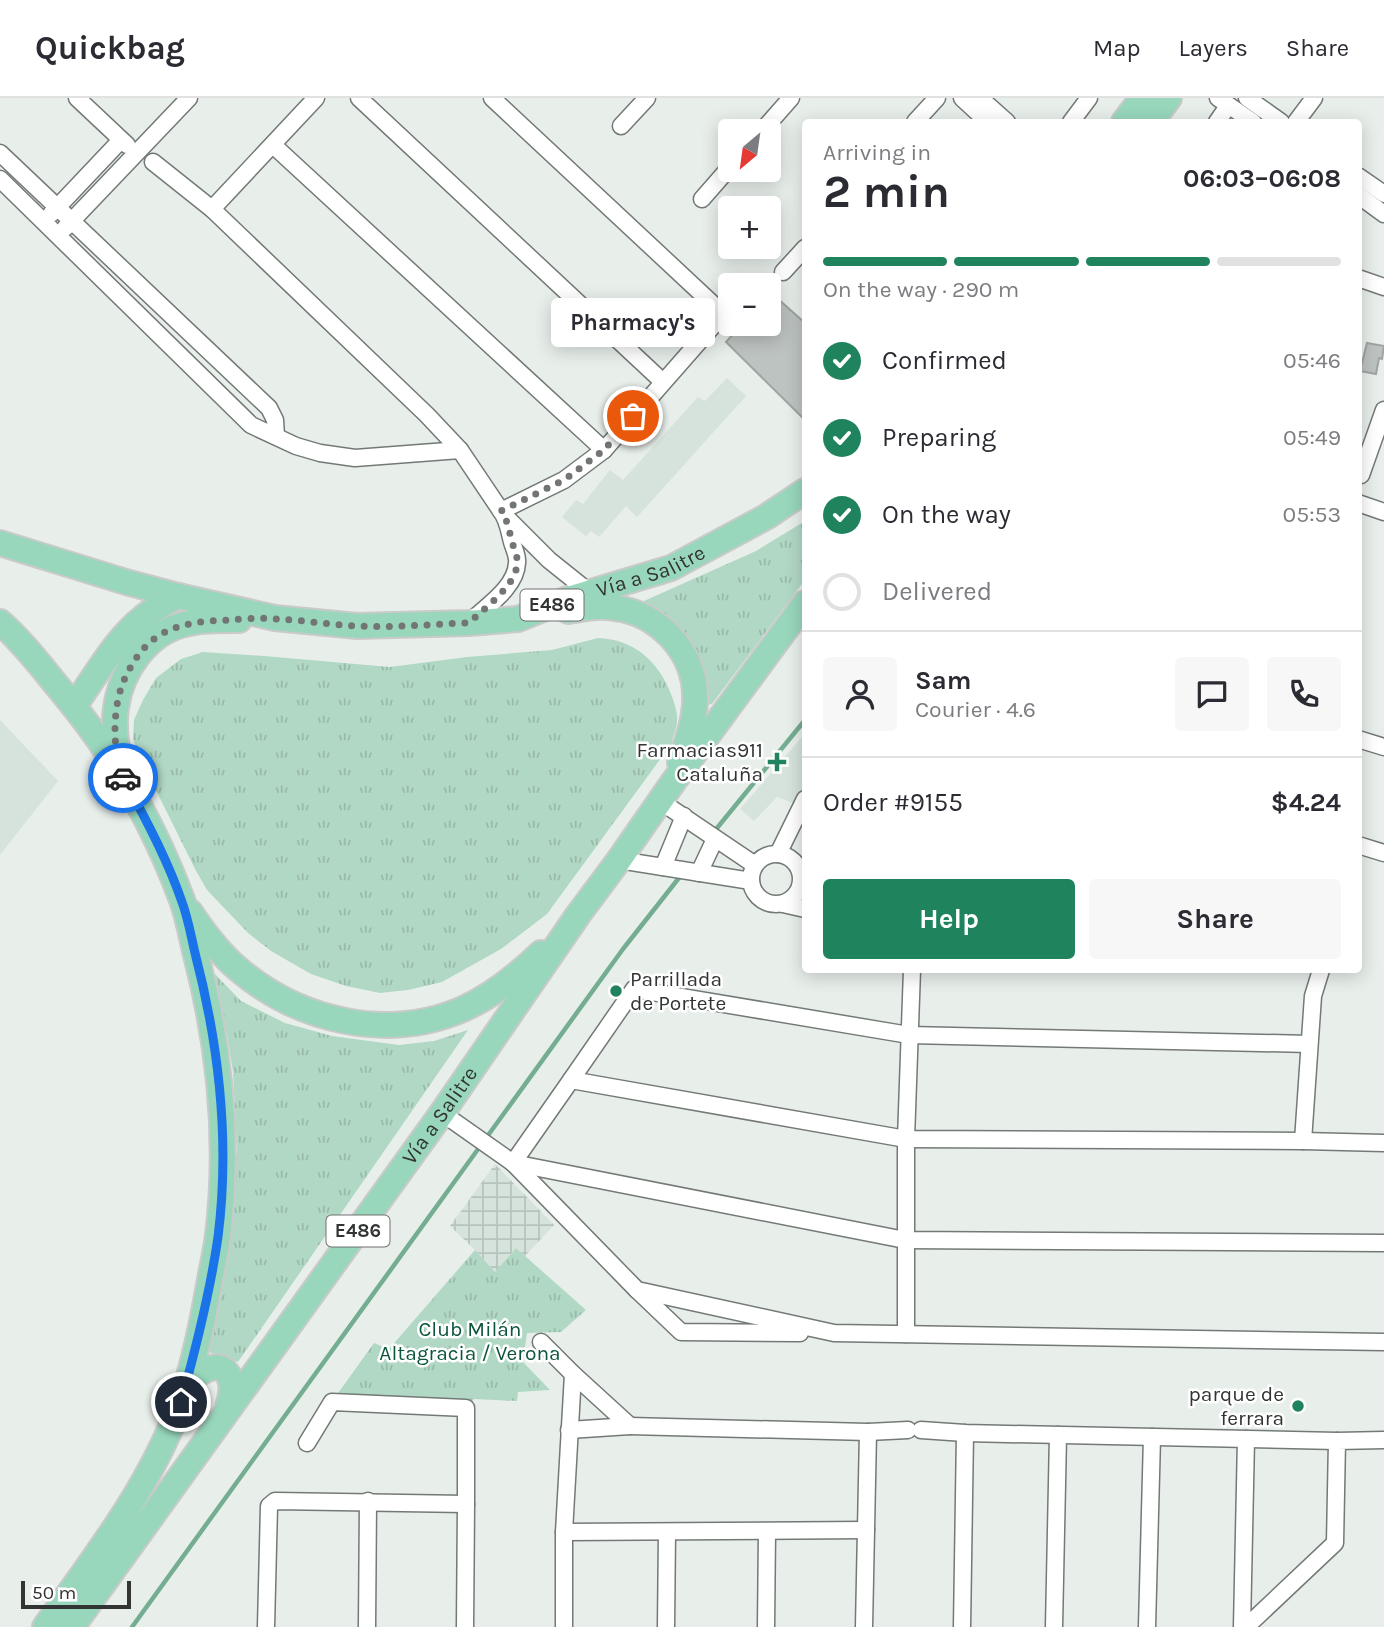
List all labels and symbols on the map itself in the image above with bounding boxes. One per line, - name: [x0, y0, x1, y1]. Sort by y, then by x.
- north arrow: [718, 119, 780, 182]
- callout: Pharmacy's: [551, 297, 715, 346]
- pin: [603, 386, 663, 446]
- street label: Vía a Salitre: [594, 540, 709, 602]
- road number: E486: [520, 590, 584, 620]
- place label: Farmacias911 Cataluña: [636, 738, 763, 786]
- courier: [88, 743, 158, 813]
- marker: Farmacias911 Cataluña: [769, 754, 785, 770]
- place label: Parrillada de Portete: [630, 967, 726, 1015]
- marker: Parrillada de Portete: [608, 983, 624, 999]
- street label: Vía a Salitre: [397, 1062, 482, 1169]
- road number: E486: [326, 1216, 390, 1246]
- park label: Club Milán Altagracia / Verona: [379, 1317, 561, 1365]
- pin: [151, 1372, 211, 1432]
- place label: parque de ferrara: [1189, 1382, 1284, 1430]
- marker: parque de ferrara: [1290, 1398, 1306, 1414]
- scale bar: [21, 1578, 131, 1610]

